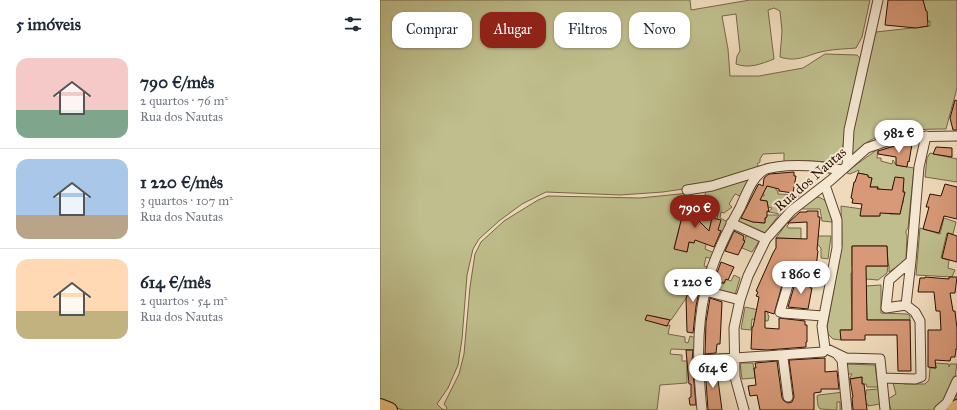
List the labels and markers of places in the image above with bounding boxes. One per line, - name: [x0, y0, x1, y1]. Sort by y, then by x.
- pin: 982 €: [871, 120, 927, 154]
- pin: 790 €: [667, 195, 723, 229]
- pin: 1 860 €: [764, 261, 838, 295]
- pin: 1 220 €: [656, 269, 730, 303]
- pin: 614 €: [685, 355, 741, 389]

